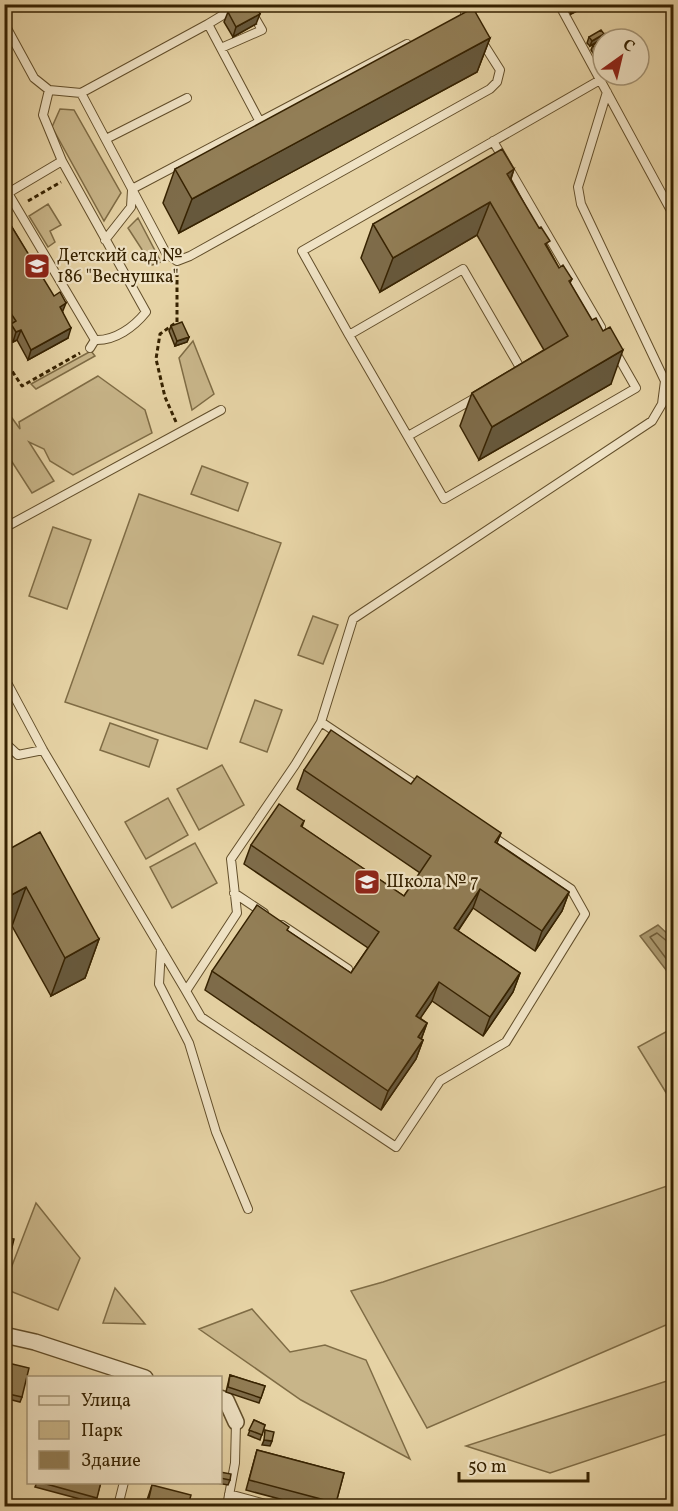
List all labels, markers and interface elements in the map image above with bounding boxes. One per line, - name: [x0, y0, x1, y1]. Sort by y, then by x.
- north arrow: [591, 27, 651, 87]
- text: С: [618, 34, 639, 58]
- place label: Детский сад № 186 "Веснушка": [57, 244, 182, 290]
- school or university icon: Детский сад № 186 "Веснушка": [22, 251, 52, 281]
- school or university icon: Школа № 7: [352, 867, 382, 897]
- place label: Школа № 7: [386, 870, 479, 895]
- legend: [27, 1376, 222, 1484]
- text: Улица: [81, 1389, 131, 1414]
- text: Парк: [81, 1419, 123, 1444]
- scale bar: [459, 1445, 588, 1483]
- text: Здание: [81, 1449, 141, 1474]
- text: 50 m: [468, 1455, 507, 1480]

